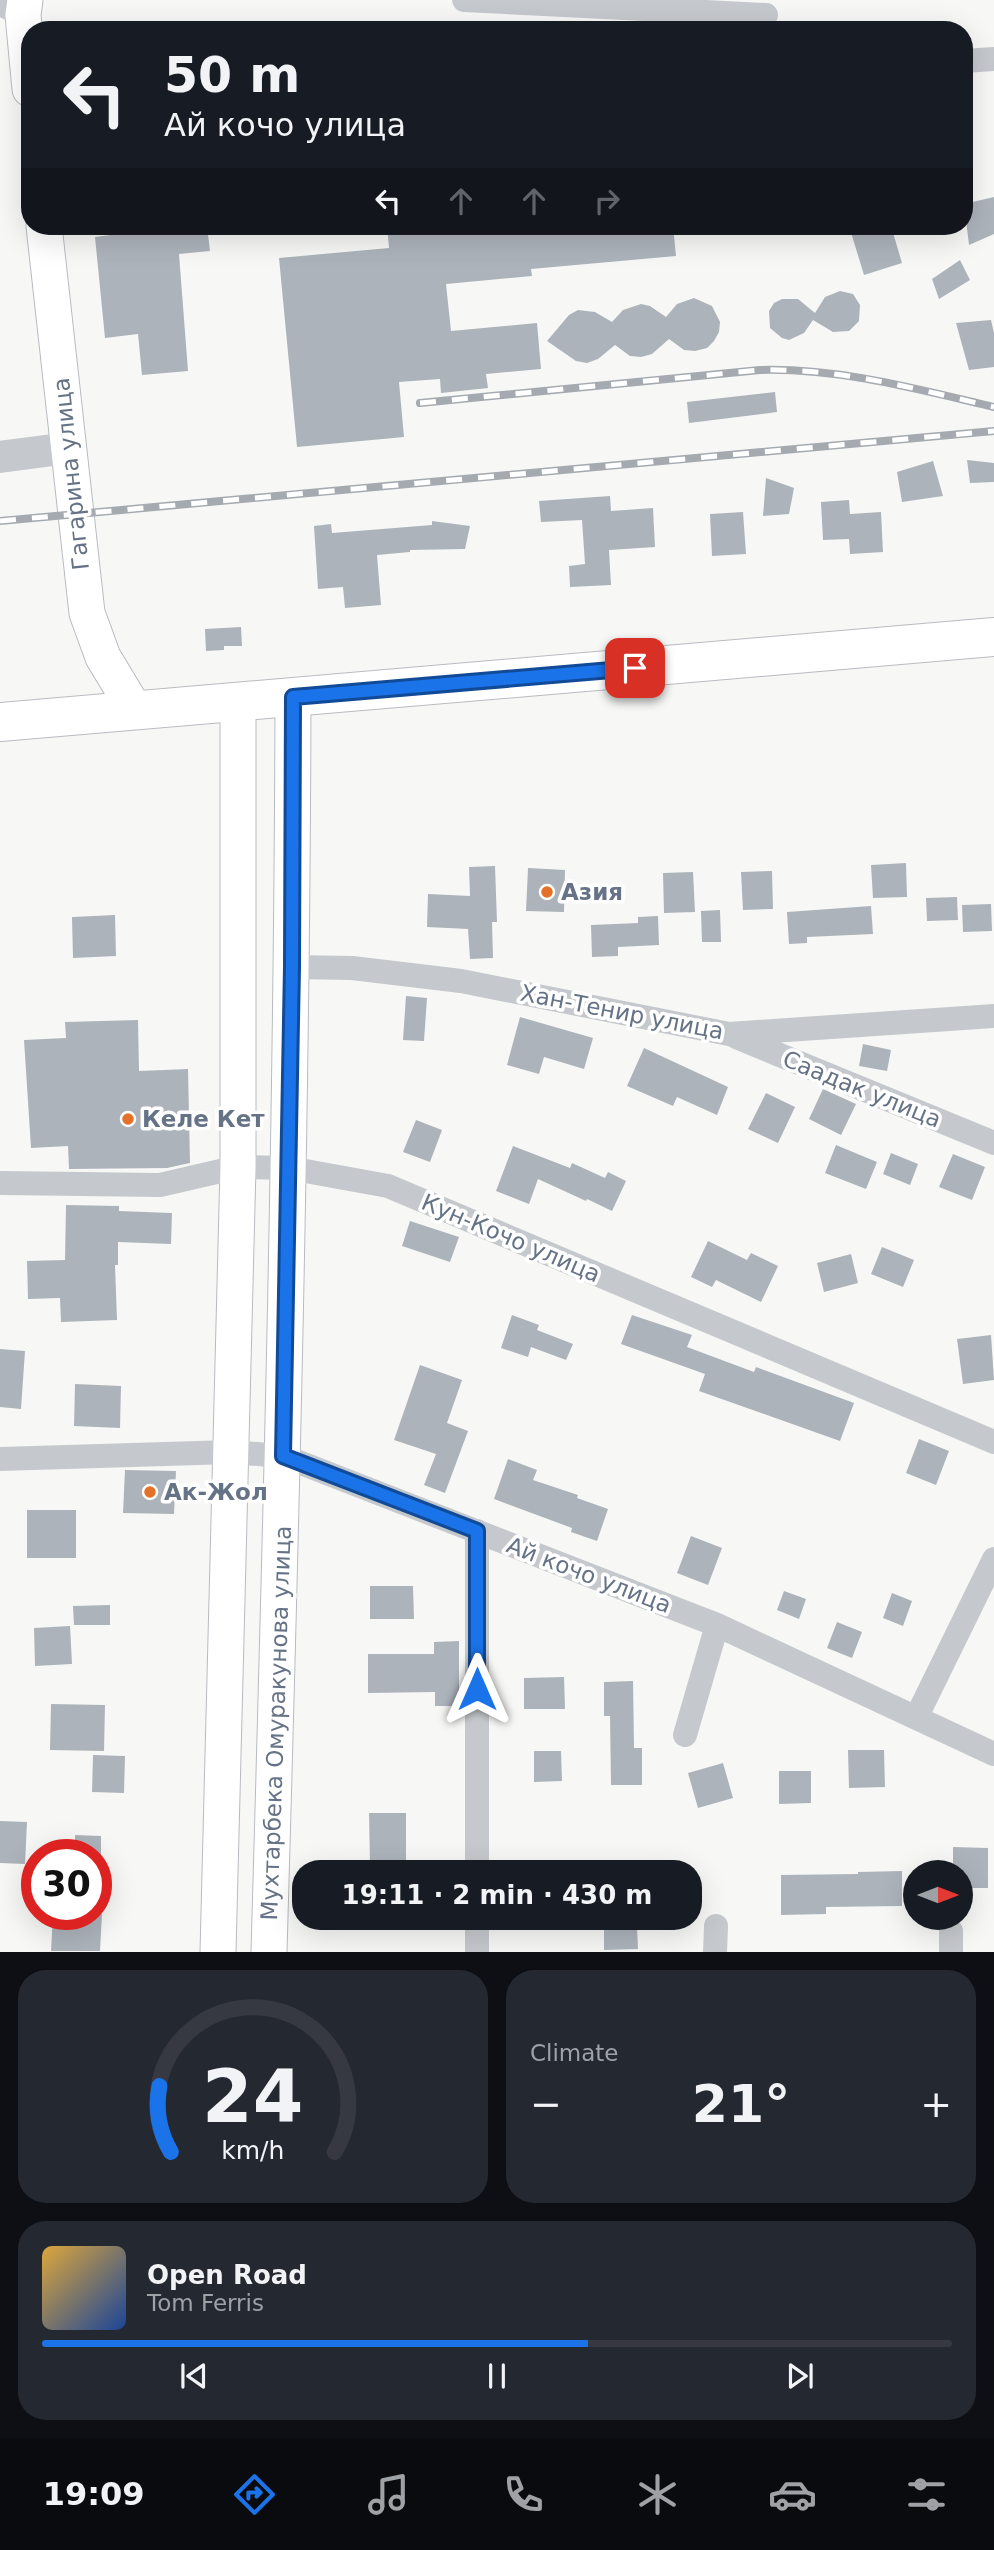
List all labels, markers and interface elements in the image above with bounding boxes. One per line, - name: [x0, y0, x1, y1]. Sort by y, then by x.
- text: 50 m: [164, 47, 300, 104]
- icon: left: [49, 49, 140, 140]
- text: Ай кочо улица: [164, 106, 406, 144]
- icon: left: [369, 182, 407, 220]
- icon: ahead: [442, 182, 480, 220]
- icon: ahead: [515, 182, 553, 220]
- icon: right: [588, 182, 626, 220]
- street label: Гагарина улица: [48, 377, 94, 571]
- pin: [605, 638, 665, 698]
- icon: arrive: [616, 649, 654, 687]
- place label: Азия: [561, 879, 623, 905]
- marker: Азия: [539, 884, 555, 900]
- street label: Хан-Тенир улица: [518, 980, 726, 1044]
- street label: Саадак улица: [779, 1045, 945, 1133]
- place label: Келе Кет: [142, 1106, 265, 1132]
- marker: Келе Кет: [120, 1111, 136, 1127]
- street label: Кун-Кочо улица: [418, 1189, 604, 1287]
- place label: Ак-Жол: [164, 1479, 268, 1505]
- marker: Ак-Жол: [142, 1484, 158, 1500]
- street label: Мухтарбека Омуракунова улица: [256, 1525, 296, 1921]
- street label: Ай кочо улица: [503, 1532, 675, 1618]
- position arrow: [440, 1652, 514, 1726]
- speed limit sign: 30: [21, 1839, 112, 1930]
- north arrow: [903, 1860, 973, 1930]
- map controls: [903, 1860, 973, 1930]
- text: 19:11 · 2 min · 430 m: [342, 1880, 652, 1910]
- text: Climate: [530, 2040, 619, 2066]
- text: 24: [202, 2055, 304, 2140]
- text: 21°: [692, 2074, 790, 2134]
- text: −: [530, 2082, 562, 2126]
- text: +: [920, 2082, 952, 2126]
- text: km/h: [221, 2136, 285, 2165]
- text: Open Road: [147, 2260, 307, 2290]
- text: Tom Ferris: [147, 2290, 264, 2316]
- icon: previous: [175, 2357, 213, 2395]
- icon: pause: [478, 2357, 516, 2395]
- icon: next: [781, 2357, 819, 2395]
- icon: directions: [230, 2470, 279, 2519]
- icon: music: [364, 2470, 413, 2519]
- icon: phone: [499, 2470, 548, 2519]
- icon: climate: [633, 2470, 682, 2519]
- icon: car: [768, 2470, 817, 2519]
- icon: filters: [902, 2470, 951, 2519]
- text: 19:09: [43, 2475, 145, 2513]

